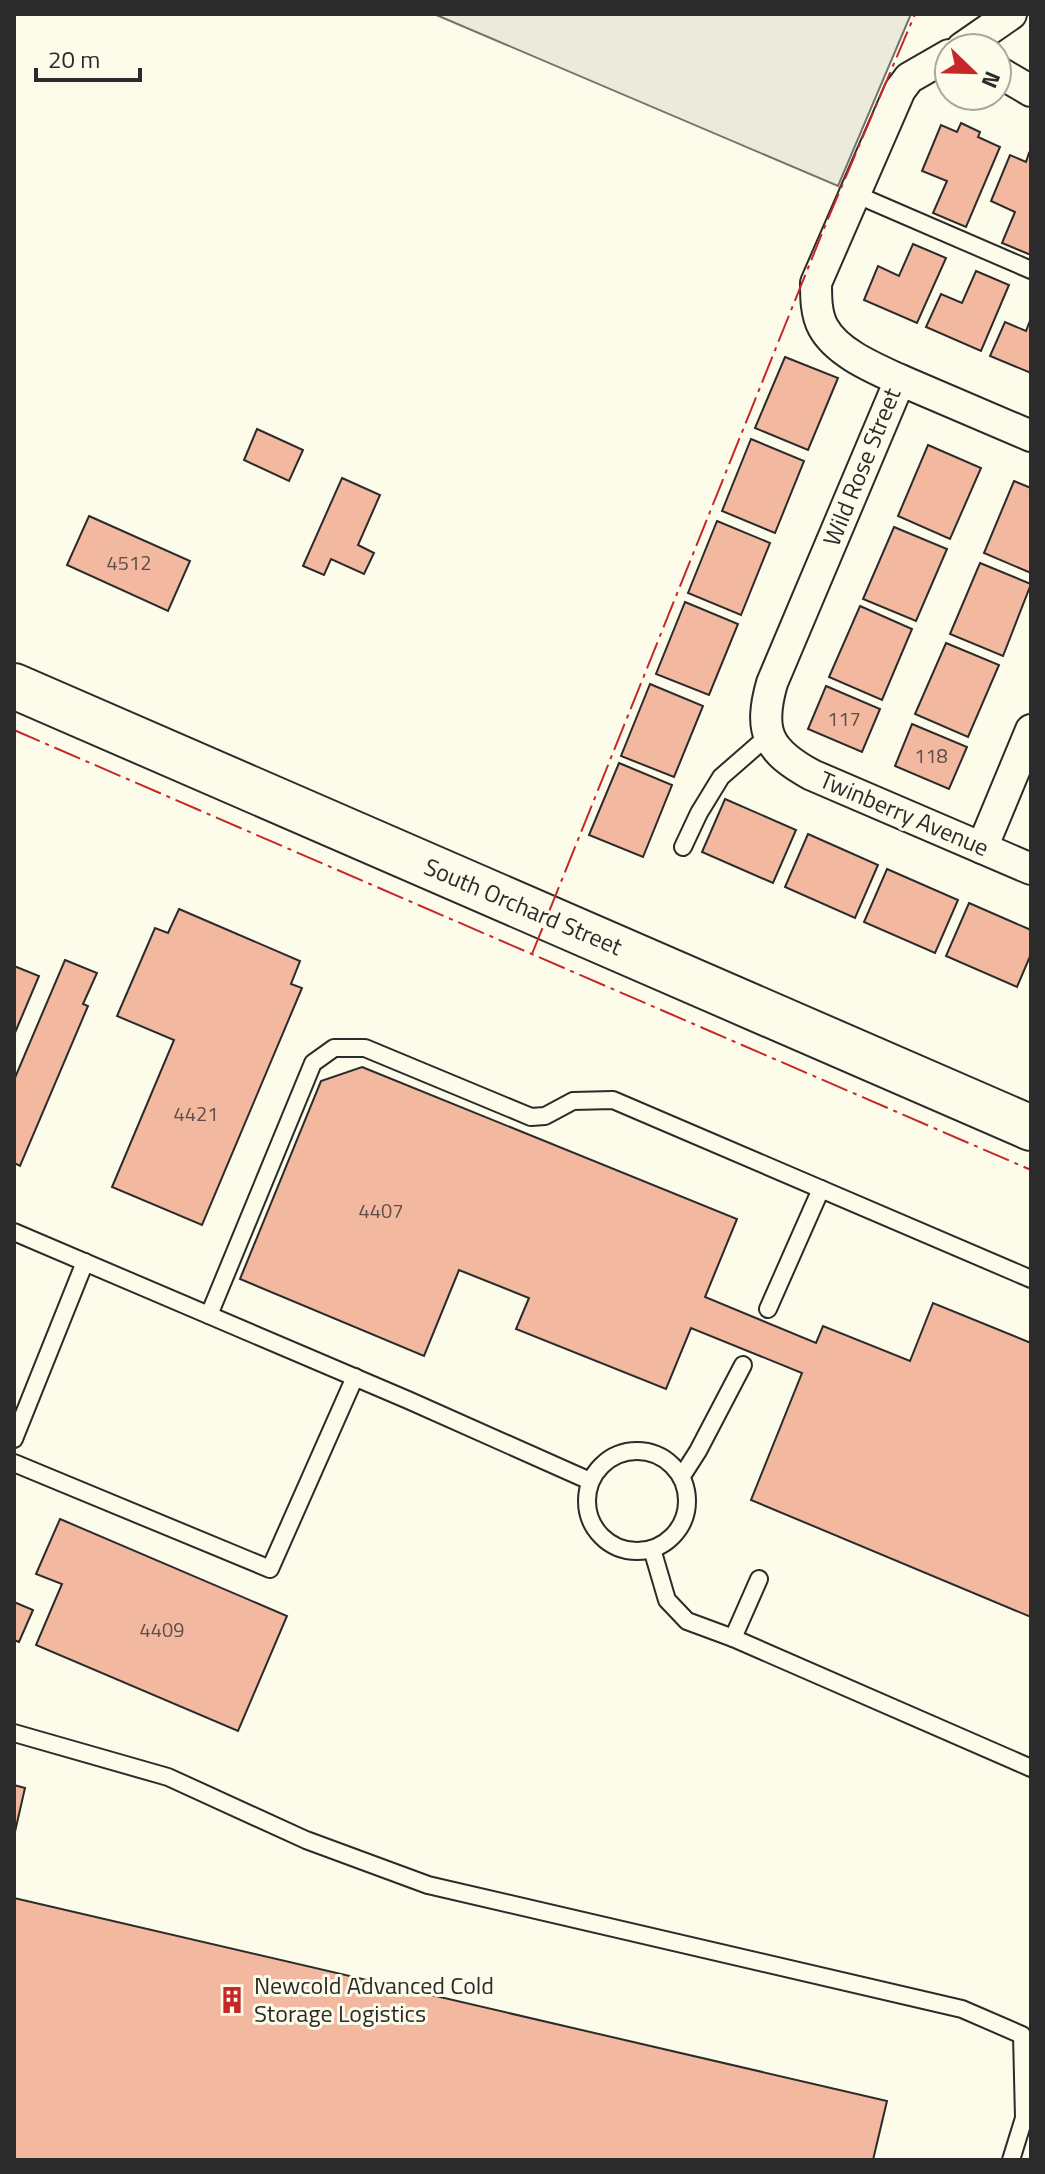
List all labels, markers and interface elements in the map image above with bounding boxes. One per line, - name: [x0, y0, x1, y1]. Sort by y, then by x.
- scale bar: [36, 32, 140, 82]
- north arrow: [933, 32, 1013, 112]
- text: 20 m: [48, 41, 100, 77]
- text: N: [973, 66, 1010, 93]
- street label: Wild Rose Street: [813, 382, 909, 551]
- house number: 4512: [107, 547, 151, 578]
- house number: 117: [827, 703, 861, 734]
- house number: 118: [914, 740, 948, 771]
- street label: Twinberry Avenue: [814, 761, 995, 865]
- street label: South Orchard Street: [419, 848, 629, 964]
- house number: 4421: [174, 1098, 218, 1129]
- house number: 4407: [359, 1195, 403, 1226]
- house number: 4409: [140, 1614, 184, 1645]
- place label: Newcold Advanced Cold Storage Logistics: [254, 1967, 494, 2031]
- building icon: Newcold Advanced Cold Storage Logistics: [217, 1985, 247, 2015]

